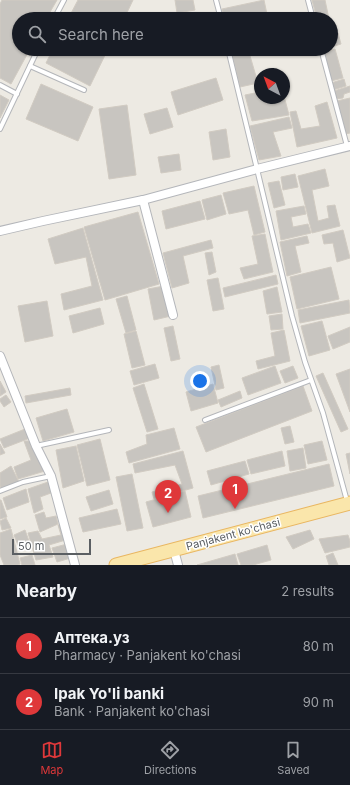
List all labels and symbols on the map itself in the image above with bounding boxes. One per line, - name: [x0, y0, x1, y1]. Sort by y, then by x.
- north arrow: [254, 68, 290, 104]
- your location: [190, 371, 210, 391]
- pin: 1: [222, 476, 248, 509]
- pin: 2: [155, 480, 181, 513]
- street label: Panjakent ko'chasi: [184, 515, 282, 553]
- scale bar: [12, 537, 91, 556]

